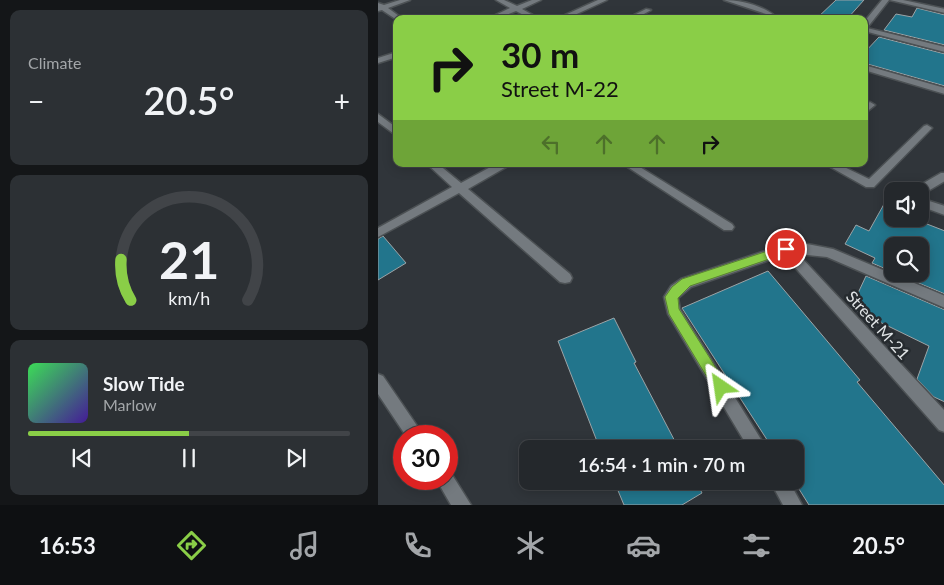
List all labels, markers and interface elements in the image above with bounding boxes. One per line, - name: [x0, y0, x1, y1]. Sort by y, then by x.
- text: 30 m: [501, 33, 579, 75]
- icon: right: [418, 35, 483, 100]
- text: Climate: [28, 53, 81, 72]
- text: Street M-22: [501, 75, 619, 102]
- text: 20.5°: [144, 77, 234, 123]
- text: −: [28, 84, 44, 118]
- text: +: [334, 84, 350, 118]
- icon: left: [537, 130, 565, 158]
- icon: ahead: [590, 130, 618, 158]
- icon: ahead: [643, 130, 671, 158]
- icon: right: [696, 130, 724, 158]
- map controls: [884, 182, 929, 282]
- button: sound: [884, 182, 929, 227]
- text: 21: [159, 228, 219, 290]
- pin: [765, 228, 807, 270]
- icon: arrive: [772, 235, 800, 263]
- button: search: [884, 237, 929, 282]
- text: km/h: [168, 287, 210, 309]
- street label: Street M-21: [843, 287, 914, 363]
- position arrow: [694, 360, 746, 412]
- text: Slow Tide: [103, 372, 185, 395]
- text: Marlow: [103, 395, 157, 414]
- speed limit sign: 30: [393, 425, 458, 490]
- icon: previous: [68, 444, 96, 472]
- icon: pause: [175, 444, 203, 472]
- icon: next: [282, 444, 310, 472]
- text: 16:54 · 1 min · 70 m: [578, 453, 745, 476]
- icon: directions: [174, 528, 209, 563]
- icon: music: [287, 528, 322, 563]
- icon: phone: [400, 528, 435, 563]
- icon: climate: [513, 528, 548, 563]
- icon: car: [626, 528, 661, 563]
- icon: filters: [739, 528, 774, 563]
- text: 16:53: [39, 532, 96, 559]
- text: 20.5°: [852, 532, 905, 559]

